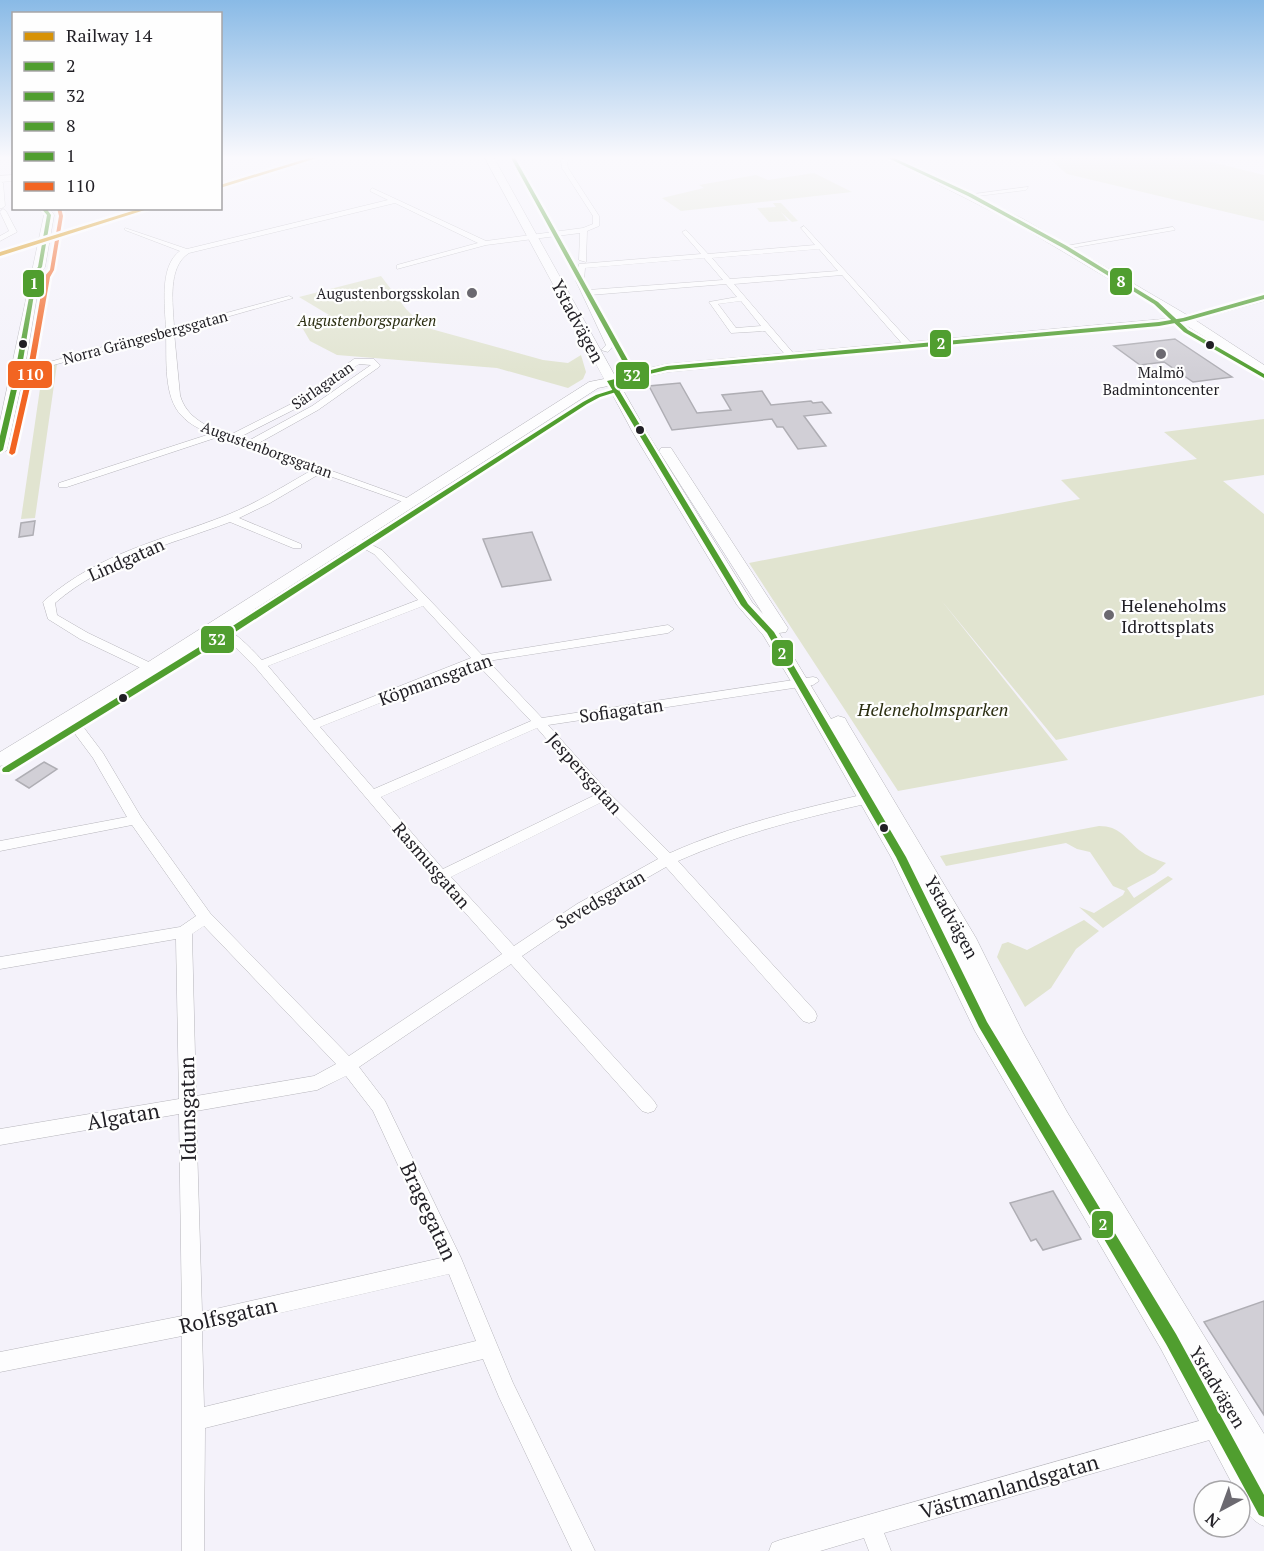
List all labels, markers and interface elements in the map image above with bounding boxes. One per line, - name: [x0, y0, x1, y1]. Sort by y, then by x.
- legend: [12, 12, 222, 210]
- text: Railway 14: [66, 23, 153, 47]
- text: 2: [66, 53, 76, 77]
- text: 32: [66, 83, 85, 107]
- text: 8: [66, 113, 76, 137]
- text: 1: [66, 143, 76, 167]
- text: 110: [66, 173, 95, 197]
- line badge: 8: [1109, 267, 1133, 296]
- line badge: 1: [22, 269, 45, 298]
- text: 8: [1116, 270, 1126, 292]
- text: 1: [29, 272, 39, 294]
- street label: Ystadvägen: [546, 275, 610, 367]
- place label: Augustenborgsskolan: [316, 283, 460, 303]
- marker: Augustenborgsskolan: [465, 286, 479, 300]
- street label: Norra Grängesbergsgatan: [60, 305, 230, 369]
- park label: Augustenborgsparken: [297, 310, 436, 330]
- line badge: 2: [929, 329, 952, 358]
- text: 2: [936, 332, 946, 354]
- unlabelled marker: [17, 338, 29, 350]
- unlabelled marker: [1204, 339, 1216, 351]
- marker: Malmö Badmintoncenter: [1154, 347, 1168, 361]
- street label: Särlagatan: [287, 356, 357, 414]
- line badge: 110: [7, 360, 53, 389]
- line badge: 32: [615, 361, 650, 390]
- place label: Malmö Badmintoncenter: [1103, 362, 1219, 399]
- text: 110: [16, 363, 44, 385]
- text: 32: [623, 364, 641, 386]
- street label: Augustenborgsgatan: [199, 416, 335, 482]
- unlabelled marker: [634, 424, 646, 436]
- street label: Lindgatan: [84, 531, 168, 586]
- place label: Heleneholms Idrottsplats: [1121, 593, 1227, 638]
- marker: Heleneholms Idrottsplats: [1102, 608, 1116, 622]
- line badge: 32: [200, 625, 235, 654]
- text: 32: [208, 628, 226, 650]
- line badge: 2: [771, 639, 794, 667]
- text: 2: [777, 642, 787, 664]
- street label: Köpmansgatan: [375, 647, 495, 711]
- unlabelled marker: [117, 692, 129, 704]
- street label: Sofiagatan: [577, 692, 665, 728]
- park label: Heleneholmsparken: [856, 697, 1009, 721]
- street label: Jespersgatan: [542, 727, 628, 819]
- street label: Rasmusgatan: [388, 817, 476, 913]
- unlabelled marker: [878, 822, 890, 834]
- street label: Sevedsgatan: [551, 864, 649, 934]
- street label: Ystadvägen: [919, 871, 985, 963]
- street label: Idunsgatan: [172, 1056, 202, 1162]
- street label: Algatan: [85, 1096, 162, 1136]
- street label: Bragegatan: [394, 1157, 464, 1265]
- line badge: 2: [1091, 1210, 1114, 1239]
- text: 2: [1098, 1213, 1108, 1235]
- street label: Rolfsgatan: [176, 1290, 280, 1340]
- street label: Ystadvägen: [1184, 1342, 1252, 1432]
- street label: Västmanlandsgatan: [916, 1447, 1102, 1525]
- north arrow: [1192, 1479, 1252, 1539]
- text: N: [1200, 1508, 1224, 1533]

